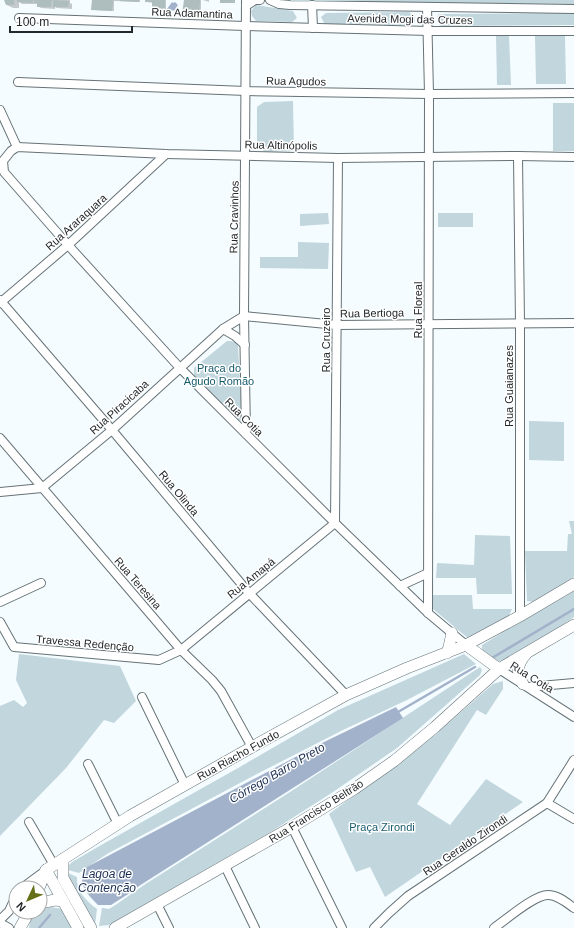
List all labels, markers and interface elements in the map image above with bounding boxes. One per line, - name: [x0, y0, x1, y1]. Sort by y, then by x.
- street label: Rua Adamantina: [151, 6, 234, 20]
- scale bar: [10, 8, 132, 34]
- street label: Avenida Mogi das Cruzes: [347, 12, 473, 26]
- text: 100 m: [16, 15, 49, 29]
- street label: Rua Agudos: [266, 74, 327, 88]
- street label: Rua Altinópolis: [245, 138, 318, 152]
- street label: Rua Cravinhos: [227, 180, 241, 253]
- street label: Rua Araraquara: [43, 191, 110, 252]
- street label: Rua Floreal: [412, 282, 424, 338]
- street label: Rua Bertioga: [340, 306, 405, 320]
- street label: Rua Cruzeiro: [320, 308, 332, 372]
- street label: Rua Guaianazes: [503, 345, 515, 427]
- park label: Praça do Agudo Romão: [184, 362, 254, 387]
- street label: Rua Piracicaba: [87, 377, 151, 436]
- street label: Rua Cotia: [222, 395, 266, 439]
- street label: Rua Olinda: [157, 468, 202, 519]
- street label: Rua Teresina: [112, 555, 164, 612]
- street label: Rua Amapá: [225, 555, 278, 601]
- street label: Travessa Redenção: [36, 633, 134, 653]
- street label: Rua Cotia: [508, 659, 557, 696]
- street label: Rua Riacho Fundo: [195, 728, 281, 782]
- water label: Córrego Barro Preto: [227, 740, 328, 806]
- street label: Rua Francisco Beltrão: [267, 777, 365, 845]
- street label: Rua Geraldo Zirondi: [421, 812, 509, 878]
- park label: Praça Zirondi: [349, 821, 415, 833]
- water label: Lagoa de Contenção: [78, 867, 136, 895]
- north arrow: [8, 880, 48, 920]
- text: N: [14, 900, 28, 914]

